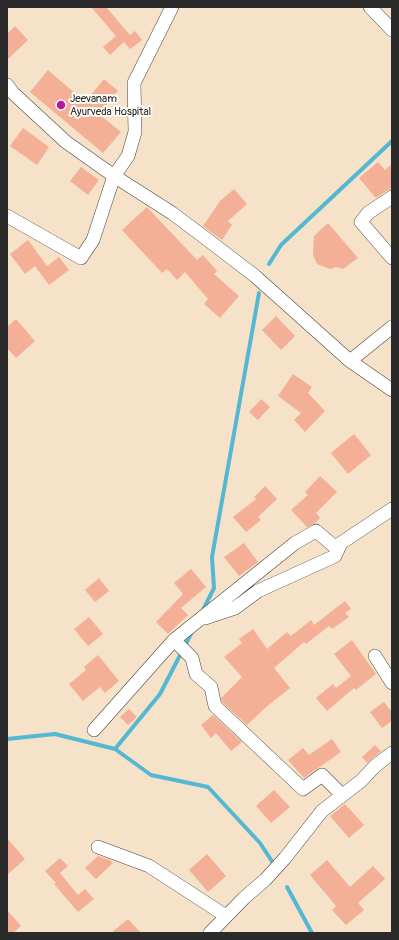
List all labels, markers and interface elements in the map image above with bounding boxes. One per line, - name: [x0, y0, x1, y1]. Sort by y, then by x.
- place label: Jeevanam Ayurveda Hospital: [70, 92, 151, 118]
- marker: Jeevanam Ayurveda Hospital: [55, 99, 67, 111]

